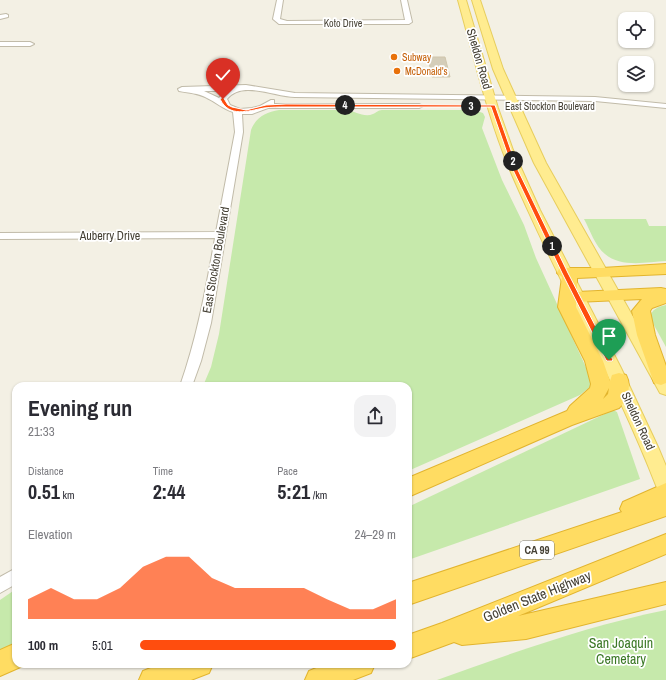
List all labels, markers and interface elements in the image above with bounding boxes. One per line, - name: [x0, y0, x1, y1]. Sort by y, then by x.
- map controls: [618, 12, 654, 92]
- button: locate: [618, 12, 654, 48]
- street label: Koto Drive: [324, 17, 363, 30]
- street label: Sheldon Road: [463, 27, 495, 91]
- place label: Subway: [402, 51, 432, 64]
- marker: Subway: [389, 52, 399, 62]
- button: layers: [618, 56, 654, 92]
- pin: [206, 58, 240, 99]
- icon: check: [212, 64, 234, 86]
- place label: McDonald's: [405, 65, 448, 78]
- marker: McDonald's: [392, 66, 402, 76]
- pin: 4: [335, 95, 355, 115]
- pin: 3: [461, 96, 481, 116]
- text: 4: [342, 98, 348, 112]
- text: 3: [468, 99, 474, 113]
- street label: East Stockton Boulevard: [505, 100, 595, 113]
- pin: 2: [503, 151, 523, 171]
- text: 2: [510, 154, 516, 168]
- street label: East Stockton Boulevard: [199, 206, 233, 314]
- street label: Auberry Drive: [79, 228, 140, 244]
- pin: 1: [542, 236, 562, 256]
- text: 1: [549, 239, 555, 253]
- pin: [592, 319, 626, 360]
- icon: arrive: [598, 325, 620, 347]
- street label: Sheldon Road: [618, 389, 658, 453]
- text: Evening run: [28, 393, 132, 423]
- button: share: [354, 395, 396, 437]
- text: 21:33: [28, 423, 55, 440]
- text: Distance: [28, 464, 64, 478]
- text: Time: [153, 464, 173, 478]
- text: Pace: [277, 464, 298, 478]
- text: 0.51: [28, 478, 60, 505]
- text: 2:44: [153, 478, 185, 505]
- text: 5:21: [277, 478, 310, 505]
- text: km: [60, 488, 74, 502]
- text: /km: [310, 488, 327, 502]
- text: Elevation: [28, 526, 72, 543]
- text: 24–29 m: [355, 526, 396, 543]
- road number: CA 99: [520, 541, 554, 559]
- street label: Golden State Highway: [480, 566, 594, 626]
- park label: San Joaquin Cemetary: [589, 634, 653, 668]
- text: 100 m: [28, 637, 58, 654]
- text: 5:01: [92, 637, 113, 654]

